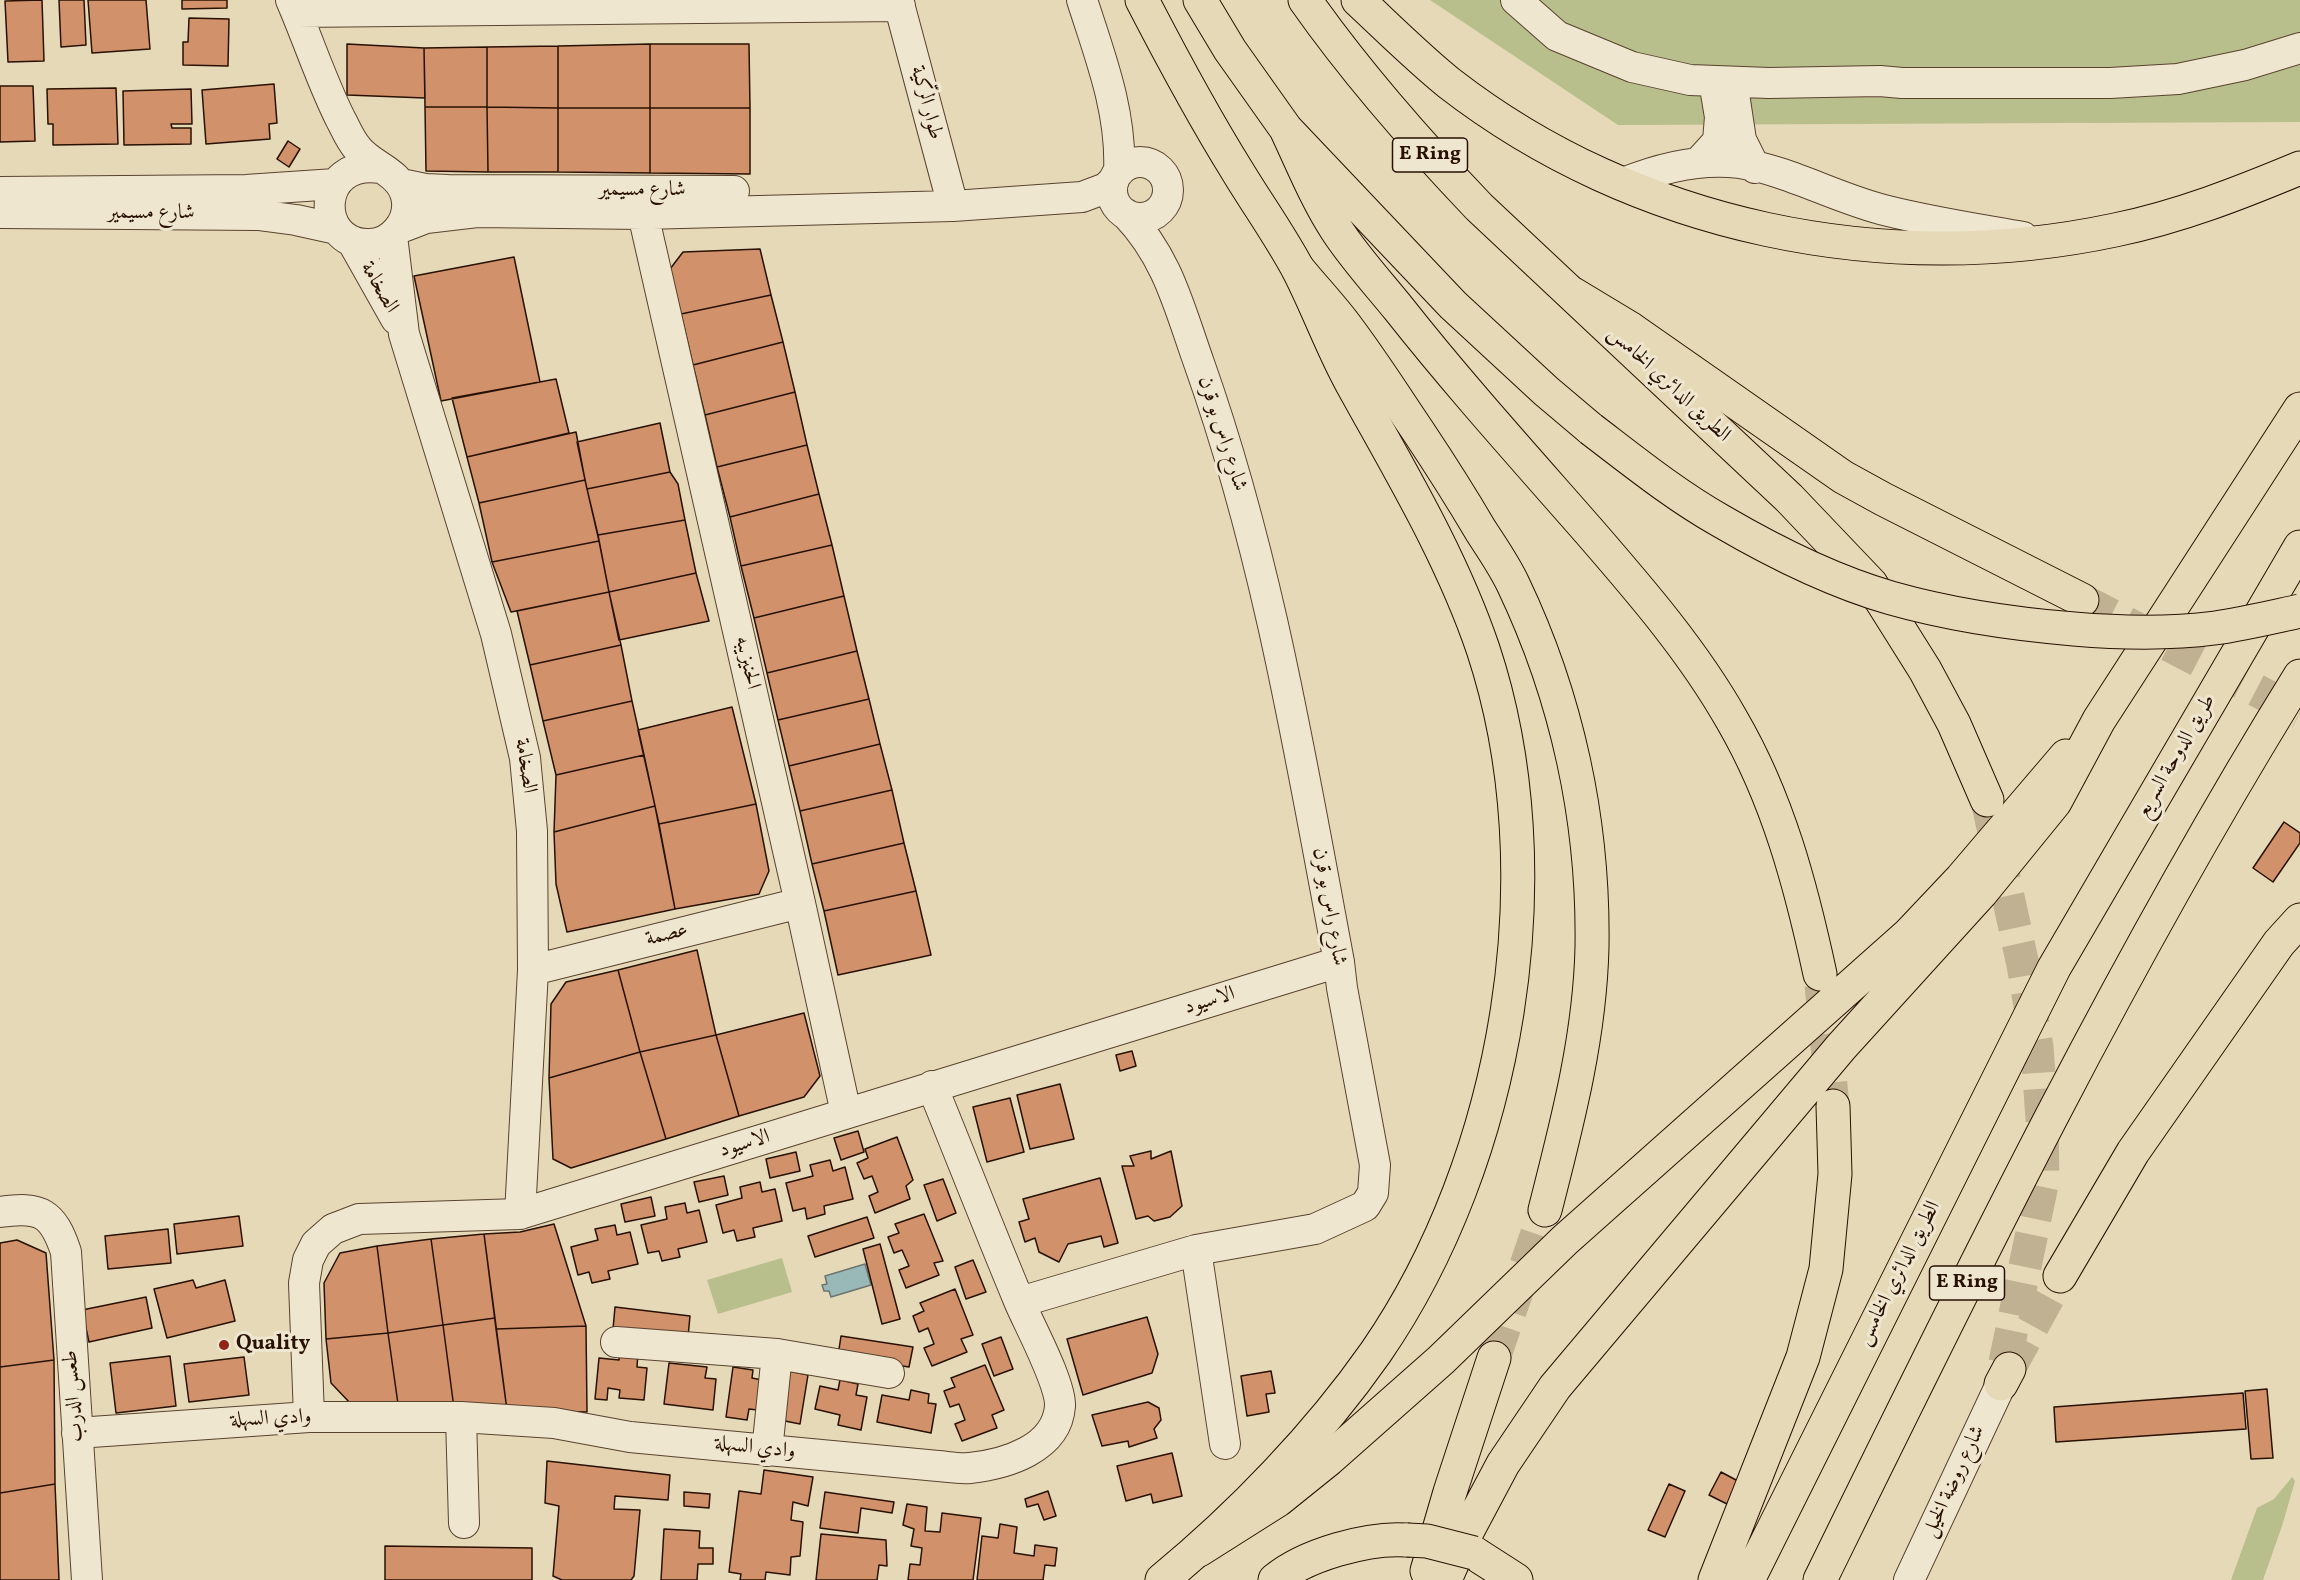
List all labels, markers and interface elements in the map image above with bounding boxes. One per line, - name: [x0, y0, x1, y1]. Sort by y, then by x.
- street label: طوار الرّكية: [903, 63, 947, 143]
- road number: E Ring: [1392, 138, 1468, 172]
- street label: شارع مسيمير: [598, 178, 686, 204]
- street label: شارع مسيمير: [107, 201, 195, 227]
- street label: الصخامة: [353, 258, 403, 318]
- street label: الطريق الدائري الخامس: [1601, 322, 1735, 448]
- street label: شارع راس بو قرن: [1191, 373, 1251, 495]
- street label: الحنيزيبه: [728, 634, 764, 692]
- street label: طريق الدوحة السريع: [2131, 691, 2223, 823]
- street label: الصخامة: [507, 737, 541, 795]
- street label: شارع راس بو قرن: [1305, 846, 1351, 968]
- street label: عصمة: [643, 919, 691, 953]
- street label: الاسيود: [1182, 982, 1238, 1022]
- street label: الاسيود: [717, 1125, 773, 1165]
- street label: الطريق الدائري الخامس: [1853, 1197, 1947, 1351]
- road number: E Ring: [1930, 1266, 2004, 1300]
- place label: Quality: [236, 1332, 310, 1358]
- marker: Quality: [217, 1338, 231, 1352]
- street label: طعس الدرب: [59, 1349, 91, 1443]
- street label: وادي السهلة: [230, 1405, 312, 1435]
- street label: شارع روضة الخيل: [1918, 1422, 1992, 1542]
- street label: وادي السهلة: [713, 1432, 797, 1466]

